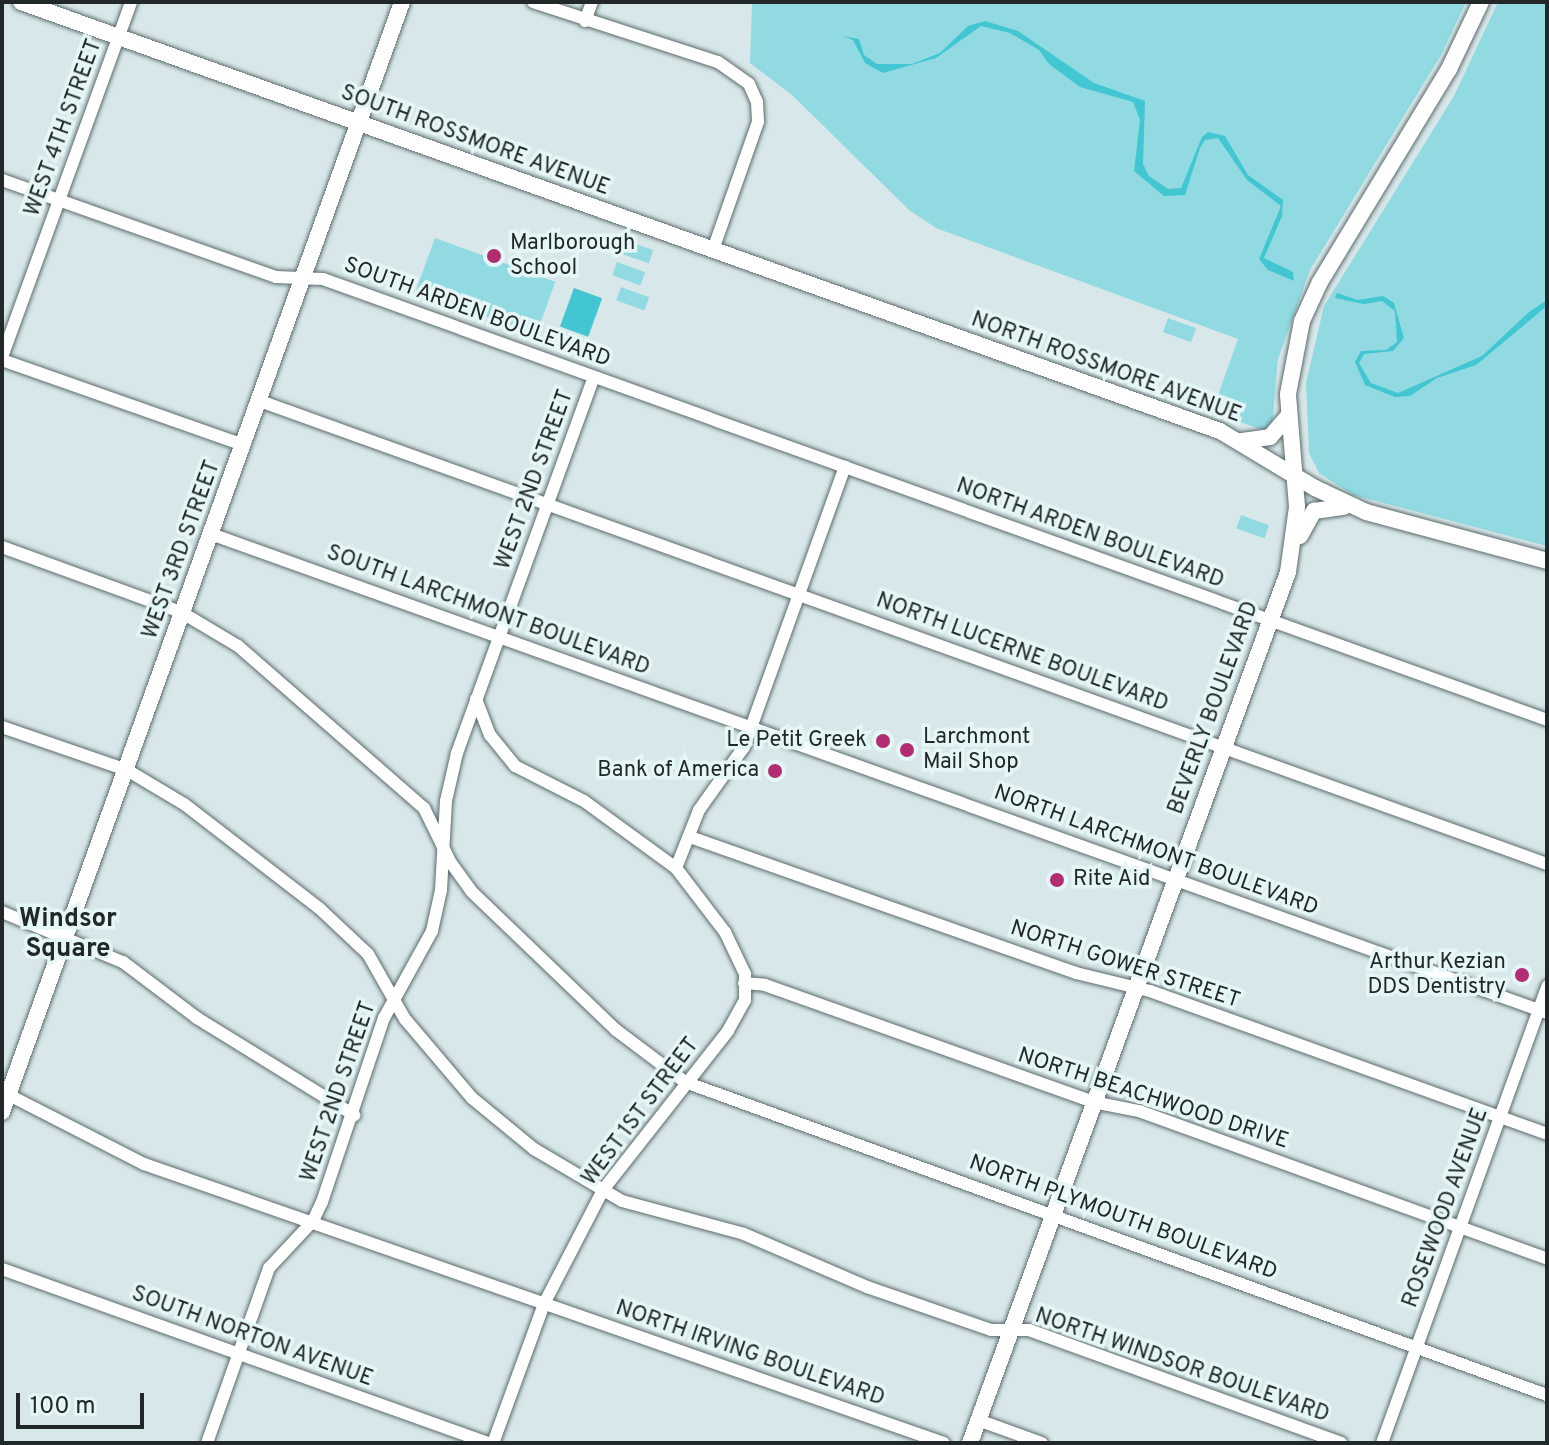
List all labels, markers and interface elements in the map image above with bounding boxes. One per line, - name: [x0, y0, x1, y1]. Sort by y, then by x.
- street label: WEST 4TH STREET: [20, 35, 108, 221]
- street label: SOUTH ROSSMORE AVENUE: [337, 80, 613, 202]
- place label: Marlborough School: [510, 230, 635, 282]
- marker: Marlborough School: [485, 247, 503, 265]
- street label: SOUTH ARDEN BOULEVARD: [340, 252, 614, 374]
- street label: NORTH ROSSMORE AVENUE: [967, 307, 1245, 429]
- street label: WEST 2ND STREET: [490, 386, 580, 574]
- street label: WEST 3RD STREET: [137, 457, 227, 643]
- street label: NORTH ARDEN BOULEVARD: [952, 473, 1228, 595]
- street label: SOUTH LARCHMONT BOULEVARD: [322, 540, 654, 682]
- street label: NORTH LUCERNE BOULEVARD: [872, 588, 1172, 718]
- street label: BEVERLY BOULEVARD: [1163, 597, 1265, 819]
- place label: Larchmont Mail Shop: [923, 724, 1030, 776]
- place label: Le Petit Greek: [726, 728, 867, 754]
- marker: Le Petit Greek: [874, 732, 892, 750]
- marker: Larchmont Mail Shop: [898, 741, 916, 759]
- place label: Bank of America: [596, 758, 759, 784]
- marker: Bank of America: [766, 762, 784, 780]
- street label: NORTH LARCHMONT BOULEVARD: [990, 780, 1322, 922]
- place label: Rite Aid: [1073, 867, 1151, 893]
- marker: Rite Aid: [1048, 871, 1066, 889]
- district label: Windsor Square: [19, 904, 117, 966]
- street label: NORTH GOWER STREET: [1007, 915, 1243, 1015]
- place label: Arthur Kezian DDS Dentistry: [1367, 949, 1506, 1000]
- marker: Arthur Kezian DDS Dentistry: [1513, 966, 1531, 984]
- street label: WEST 2ND STREET: [296, 998, 382, 1186]
- street label: WEST 1ST STREET: [576, 1032, 706, 1192]
- street label: NORTH BEACHWOOD DRIVE: [1014, 1043, 1292, 1155]
- street label: ROSEWOOD AVENUE: [1397, 1104, 1495, 1312]
- street label: NORTH PLYMOUTH BOULEVARD: [965, 1150, 1281, 1286]
- street label: SOUTH NORTON AVENUE: [127, 1281, 377, 1393]
- street label: NORTH IRVING BOULEVARD: [612, 1295, 888, 1413]
- street label: NORTH WINDSOR BOULEVARD: [1031, 1303, 1333, 1429]
- scale bar: [20, 1377, 148, 1427]
- text: 100 m: [30, 1392, 96, 1422]

